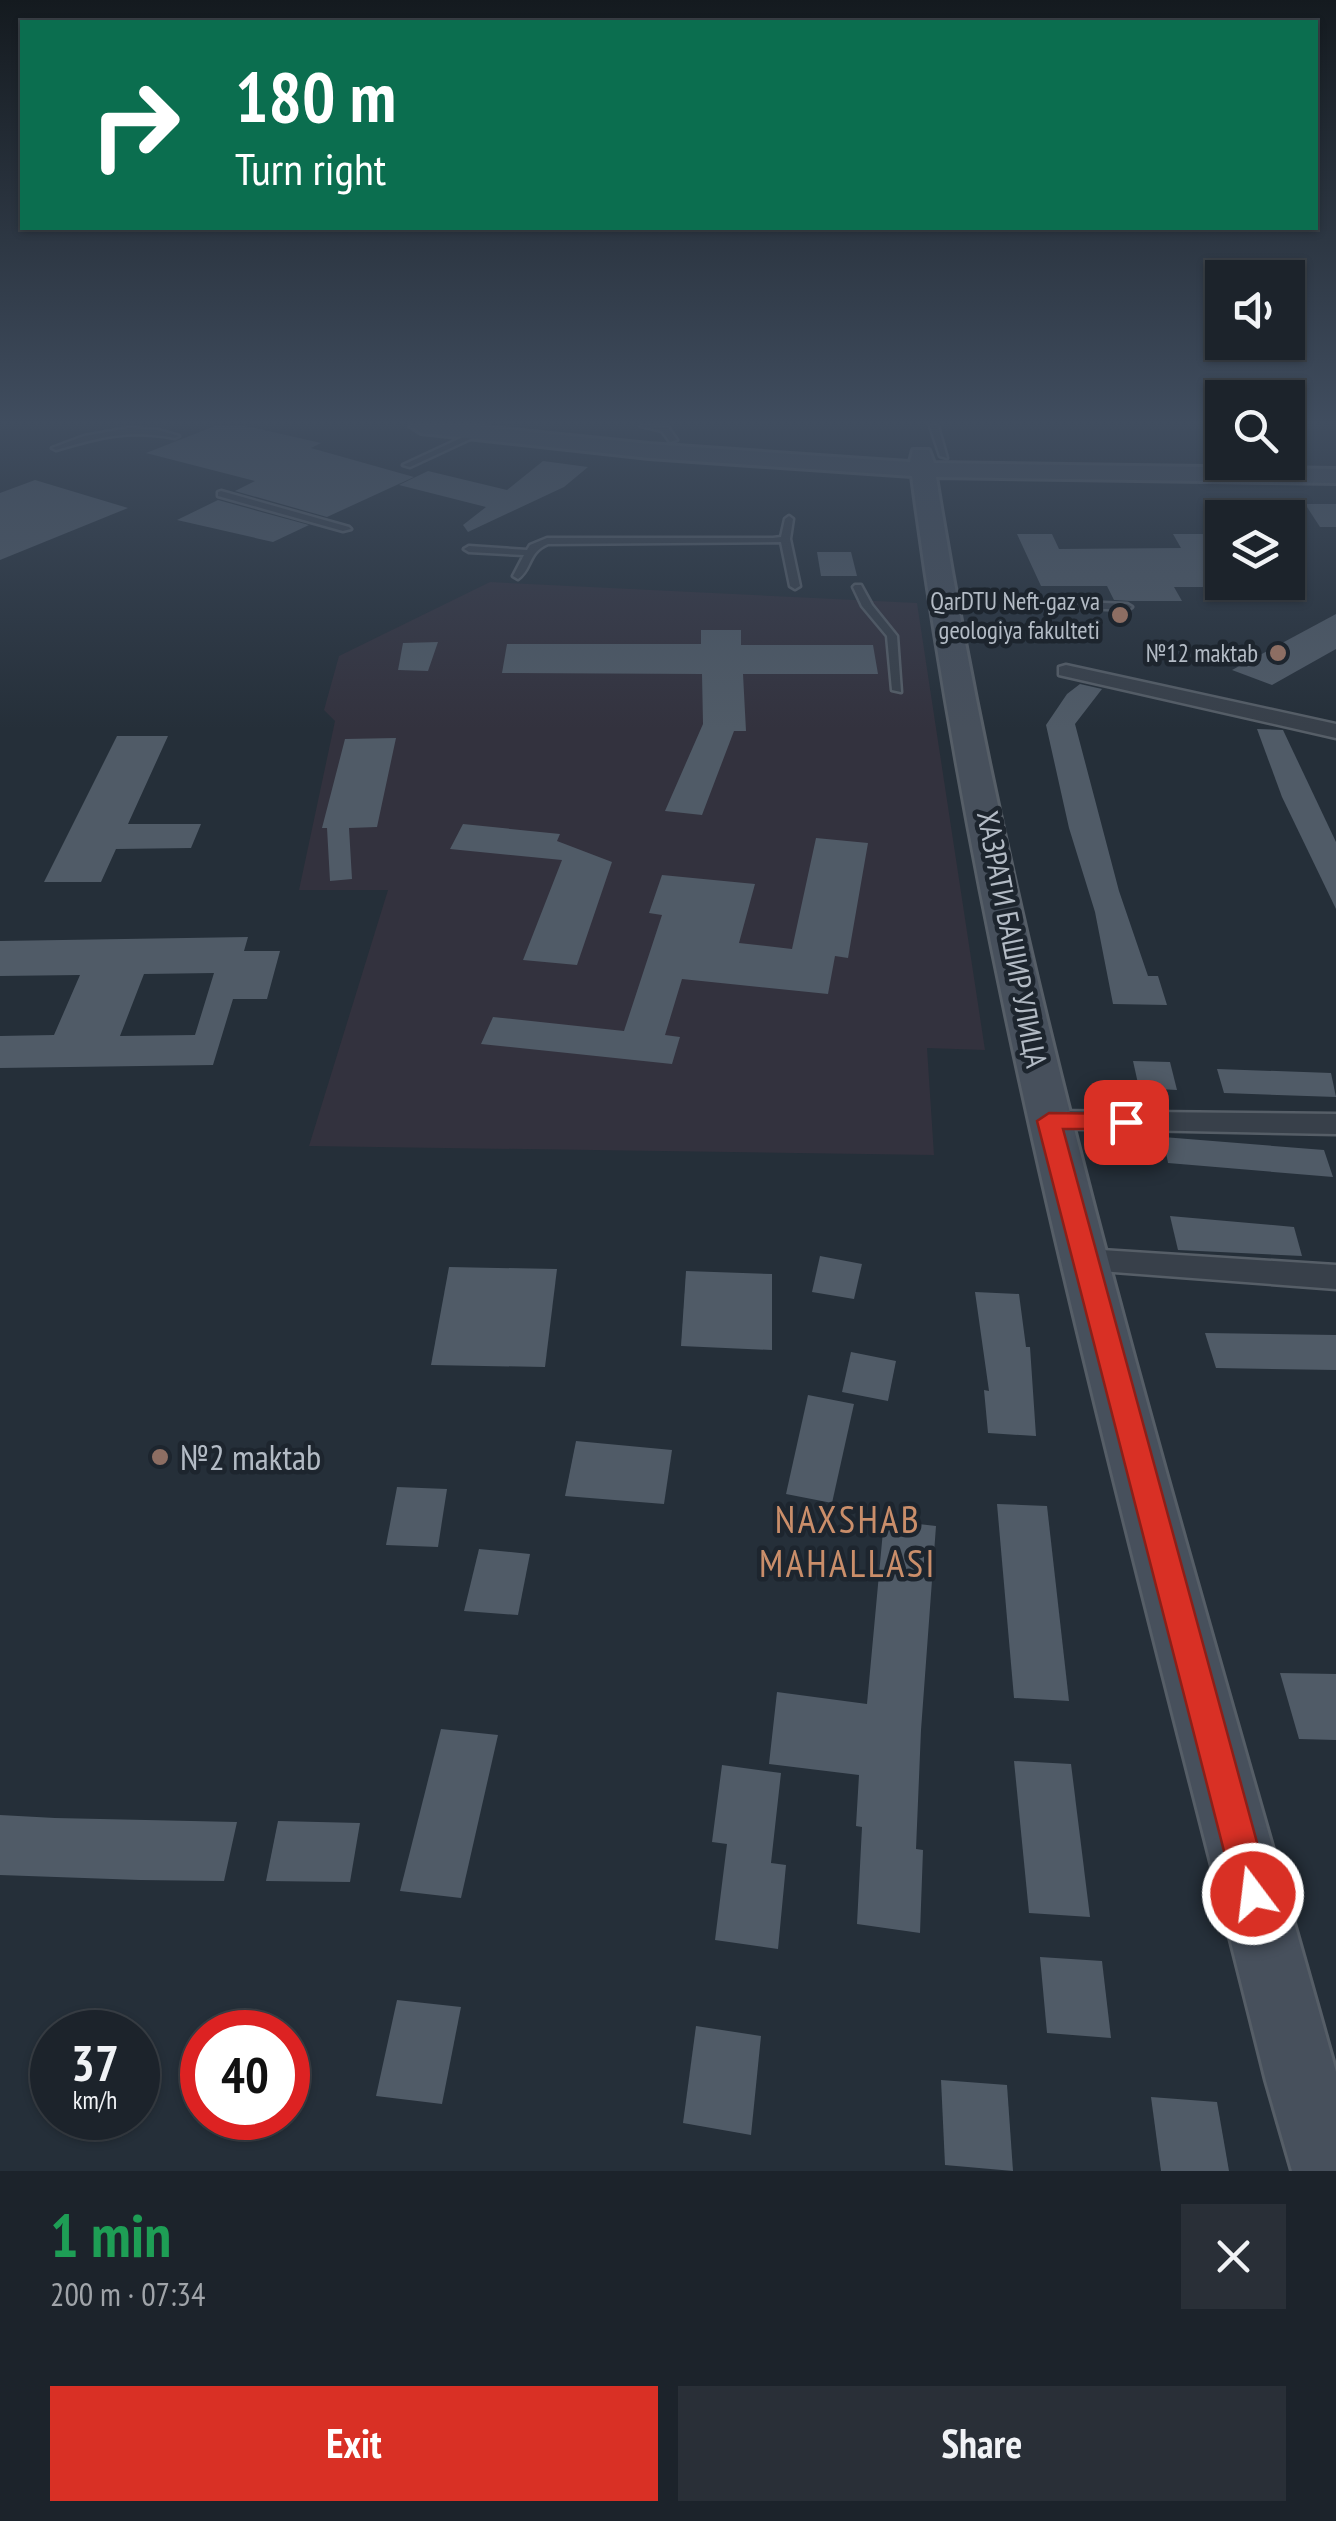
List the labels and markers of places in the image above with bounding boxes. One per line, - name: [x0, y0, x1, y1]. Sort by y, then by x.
- place label: QarDTU Neft-gaz va geologiya fakulteti: [930, 585, 1100, 646]
- marker: QarDTU Neft-gaz va geologiya fakulteti: [1109, 604, 1131, 626]
- place label: №12 maktab: [1146, 637, 1258, 669]
- marker: №12 maktab: [1267, 642, 1289, 664]
- pin: [1084, 1080, 1169, 1165]
- place label: №2 maktab: [180, 1434, 321, 1480]
- marker: №2 maktab: [149, 1446, 171, 1468]

